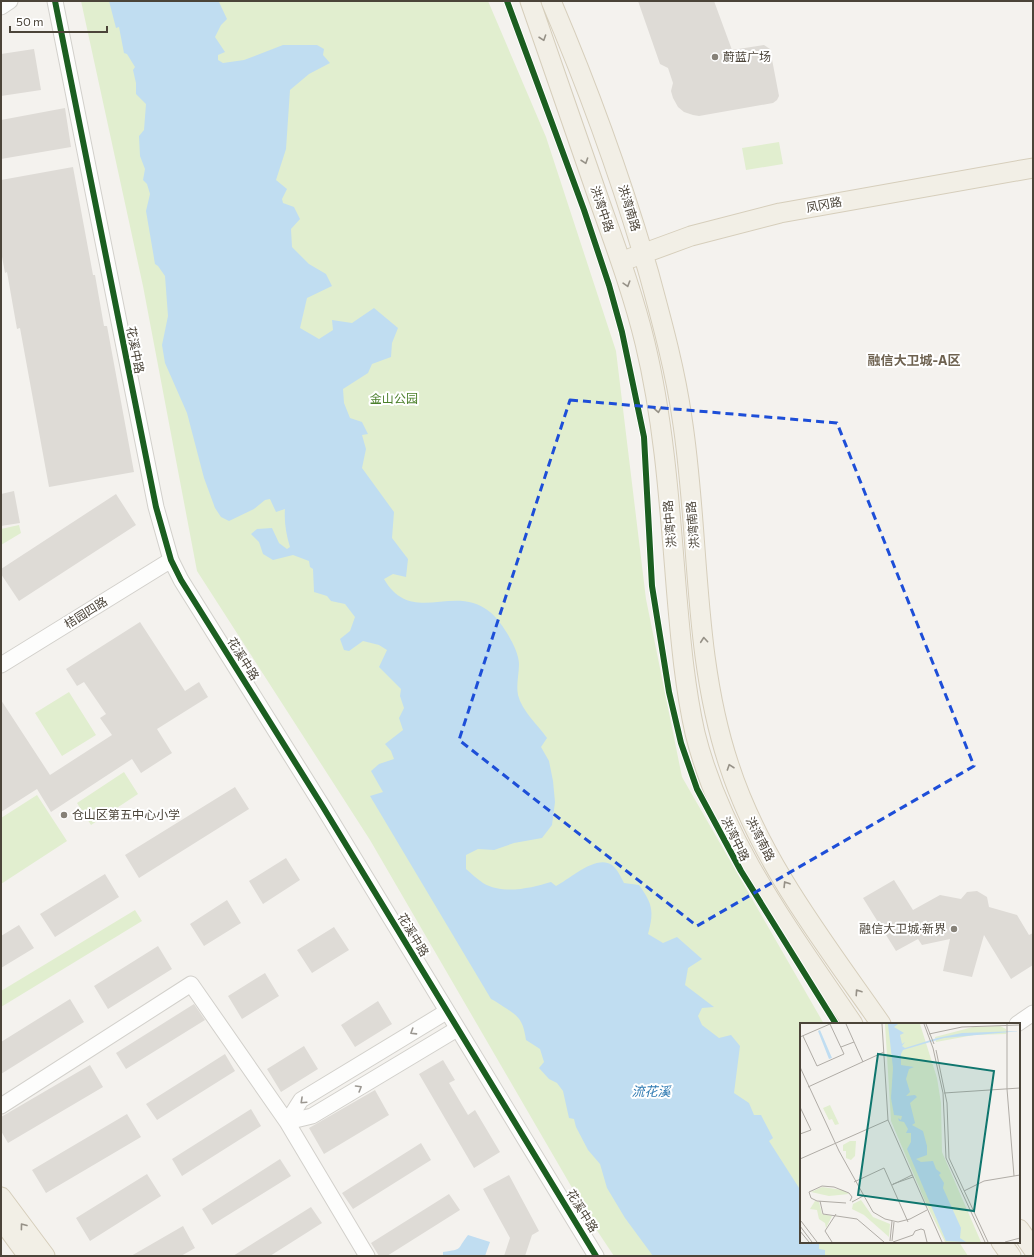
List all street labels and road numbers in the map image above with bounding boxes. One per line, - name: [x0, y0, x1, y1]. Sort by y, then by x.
- street label: 洪湾南路: [616, 183, 644, 233]
- street label: 洪湾中路: [589, 184, 617, 234]
- street label: 凤冈路: [805, 194, 843, 214]
- street label: 花溪中路: [125, 325, 147, 375]
- street label: 洪湾中路: [660, 500, 678, 549]
- street label: 洪湾南路: [683, 501, 701, 550]
- street label: 桔园四路: [61, 593, 110, 631]
- street label: 花溪中路: [225, 634, 263, 683]
- street label: 洪湾中路: [719, 814, 753, 863]
- street label: 洪湾南路: [744, 814, 778, 863]
- street label: 花溪中路: [395, 910, 432, 959]
- street label: 花溪中路: [564, 1186, 602, 1235]

